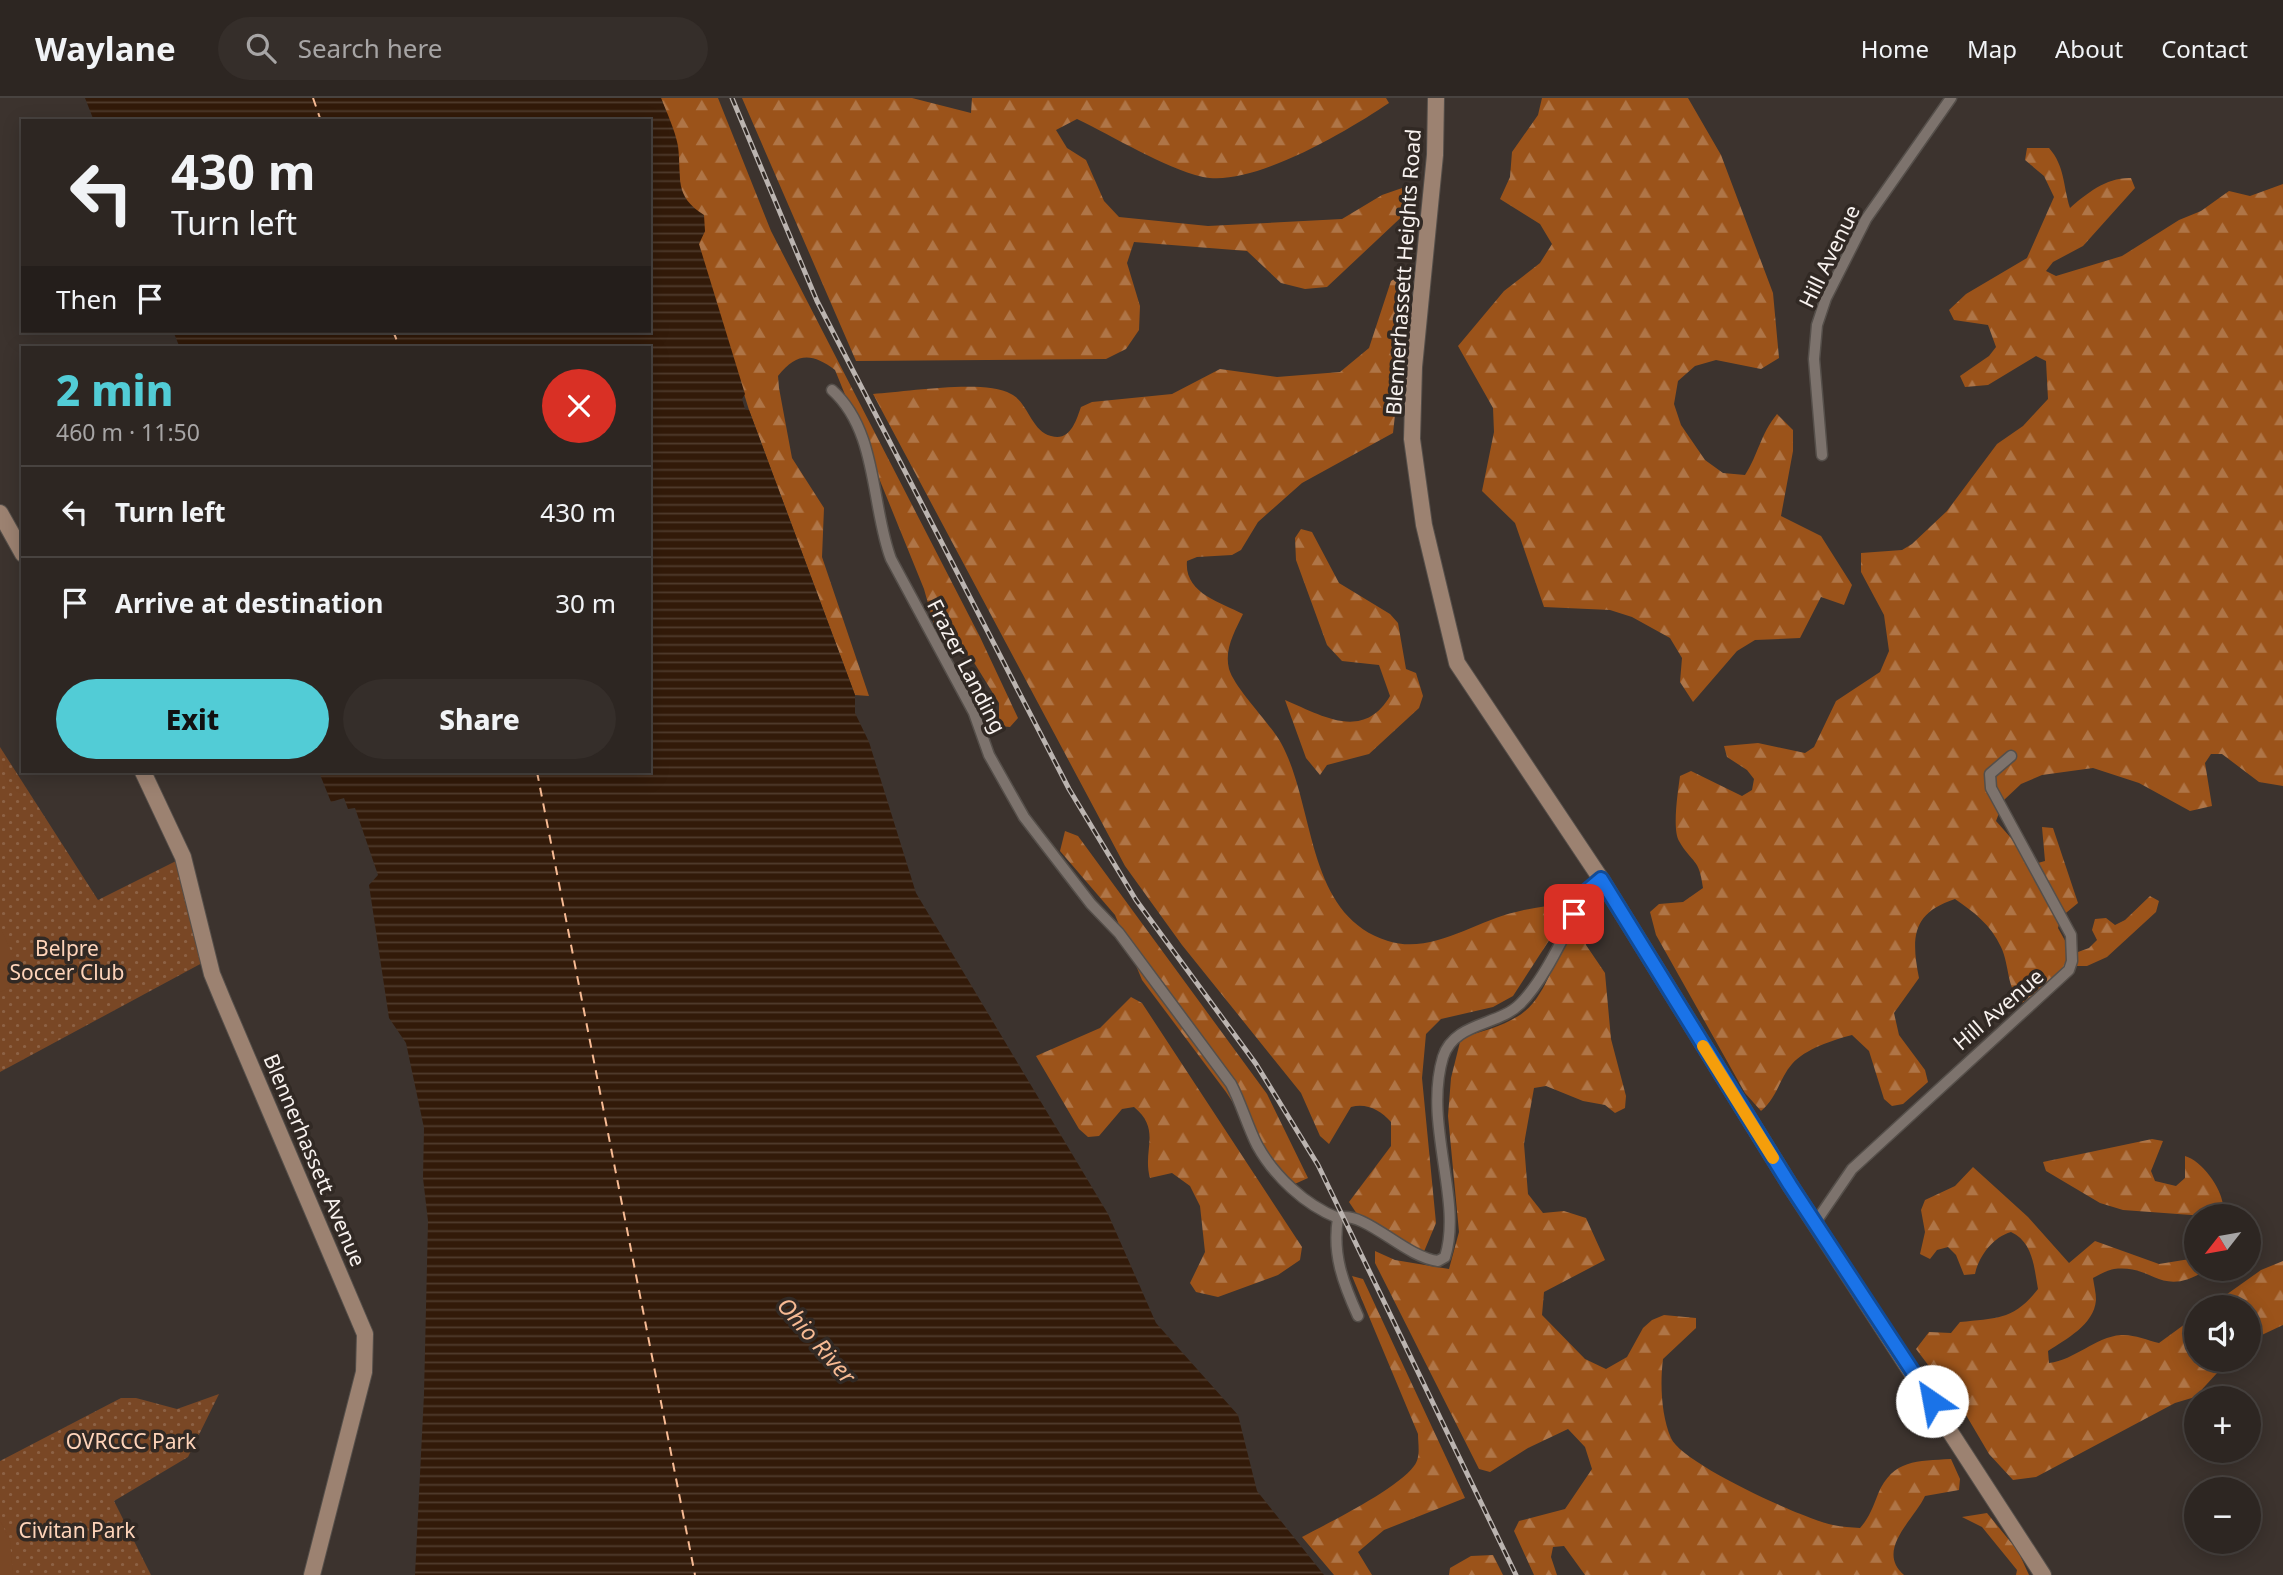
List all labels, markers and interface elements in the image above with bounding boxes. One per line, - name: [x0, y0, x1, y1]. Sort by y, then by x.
- search box: [218, 17, 708, 80]
- text: Waylane: [35, 26, 176, 71]
- icon: search: [242, 29, 280, 67]
- text: Search here: [298, 30, 442, 66]
- text: Home: [1861, 32, 1929, 65]
- text: Map: [1967, 32, 2017, 65]
- text: About: [2055, 32, 2123, 65]
- text: Contact: [2161, 32, 2248, 65]
- street label: Blennerhassett Heights Road: [1379, 128, 1427, 416]
- text: 430 m: [171, 138, 316, 204]
- icon: left: [56, 147, 147, 238]
- street label: Hill Avenue: [1792, 200, 1866, 312]
- text: Turn left: [171, 201, 297, 244]
- icon: arrive: [131, 280, 169, 318]
- text: Then: [56, 281, 117, 317]
- text: 2 min: [56, 361, 173, 418]
- button: close: [542, 369, 616, 443]
- text: 460 m · 11:50: [56, 416, 200, 448]
- icon: left: [56, 493, 94, 531]
- text: Turn left: [115, 494, 226, 530]
- text: 430 m: [540, 494, 616, 530]
- icon: arrive: [56, 584, 94, 622]
- text: Arrive at destination: [115, 585, 384, 621]
- text: 30 m: [555, 585, 616, 621]
- street label: Frazer Landing: [921, 594, 1013, 738]
- button: Exit: [56, 679, 329, 759]
- button: Share: [343, 679, 616, 759]
- pin: [1544, 884, 1604, 944]
- icon: arrive: [1555, 895, 1593, 933]
- park label: Belpre Soccer Club: [10, 934, 124, 986]
- street label: Hill Avenue: [1947, 962, 2049, 1056]
- street label: Blennerhassett Avenue: [257, 1049, 373, 1271]
- north arrow: [2184, 1204, 2261, 1281]
- map controls: [2184, 1204, 2261, 1554]
- water label: Ohio River: [770, 1290, 864, 1391]
- button: sound: [2184, 1295, 2261, 1372]
- position arrow: [1895, 1364, 1969, 1438]
- button: +: [2184, 1386, 2261, 1463]
- park label: OVRCCC Park: [66, 1427, 197, 1455]
- button: −: [2184, 1477, 2261, 1554]
- park label: Civitan Park: [19, 1516, 136, 1544]

